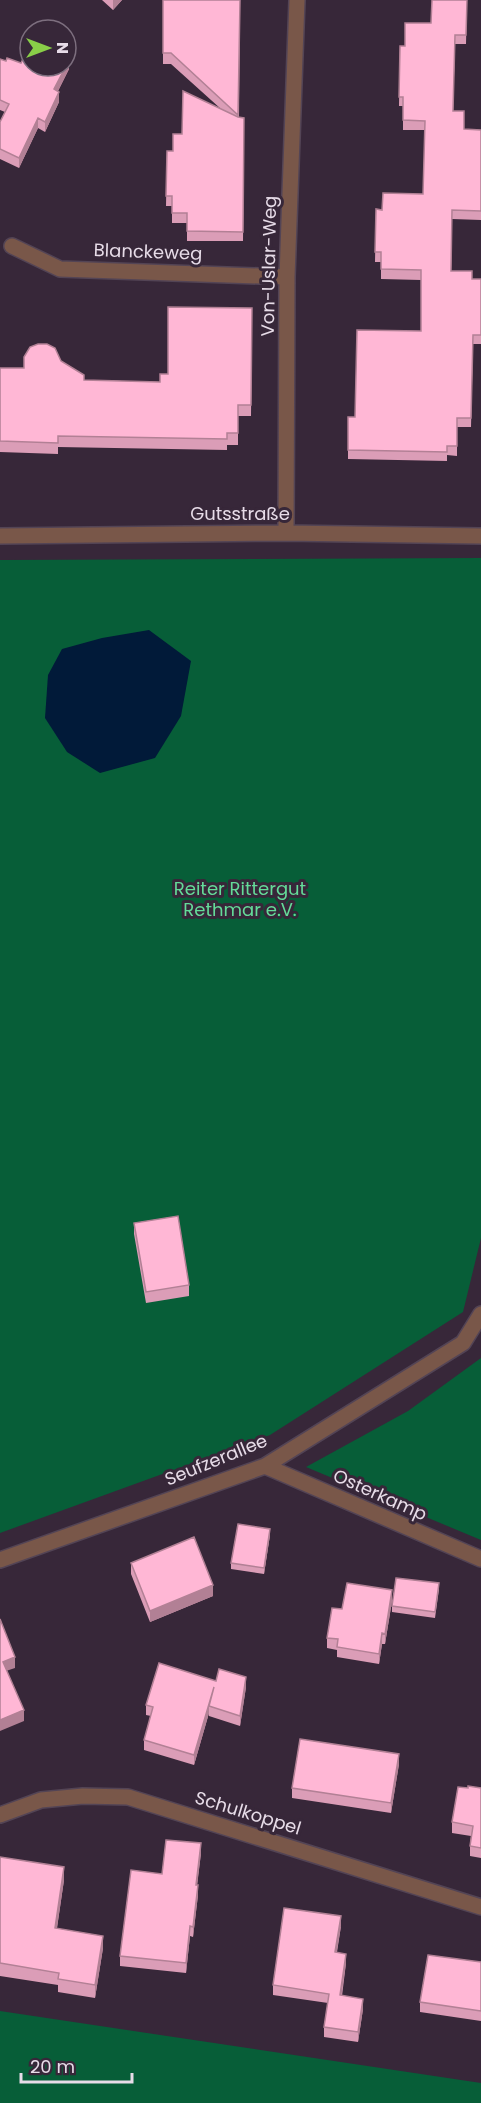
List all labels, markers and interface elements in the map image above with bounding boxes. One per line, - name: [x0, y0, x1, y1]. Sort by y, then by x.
- north arrow: [18, 18, 78, 78]
- text: N: [51, 42, 74, 54]
- street label: Von-Uslar-Weg: [255, 195, 282, 337]
- street label: Blanckeweg: [93, 237, 203, 266]
- street label: Gutsstraße: [190, 501, 290, 526]
- park label: Reiter Rittergut Rethmar e.V.: [174, 876, 306, 922]
- street label: Seufzerallee: [161, 1428, 271, 1491]
- street label: Osterkamp: [329, 1463, 431, 1526]
- street label: Schulkoppel: [192, 1785, 304, 1841]
- scale bar: [21, 2046, 132, 2084]
- text: 20 m: [30, 2054, 75, 2079]

